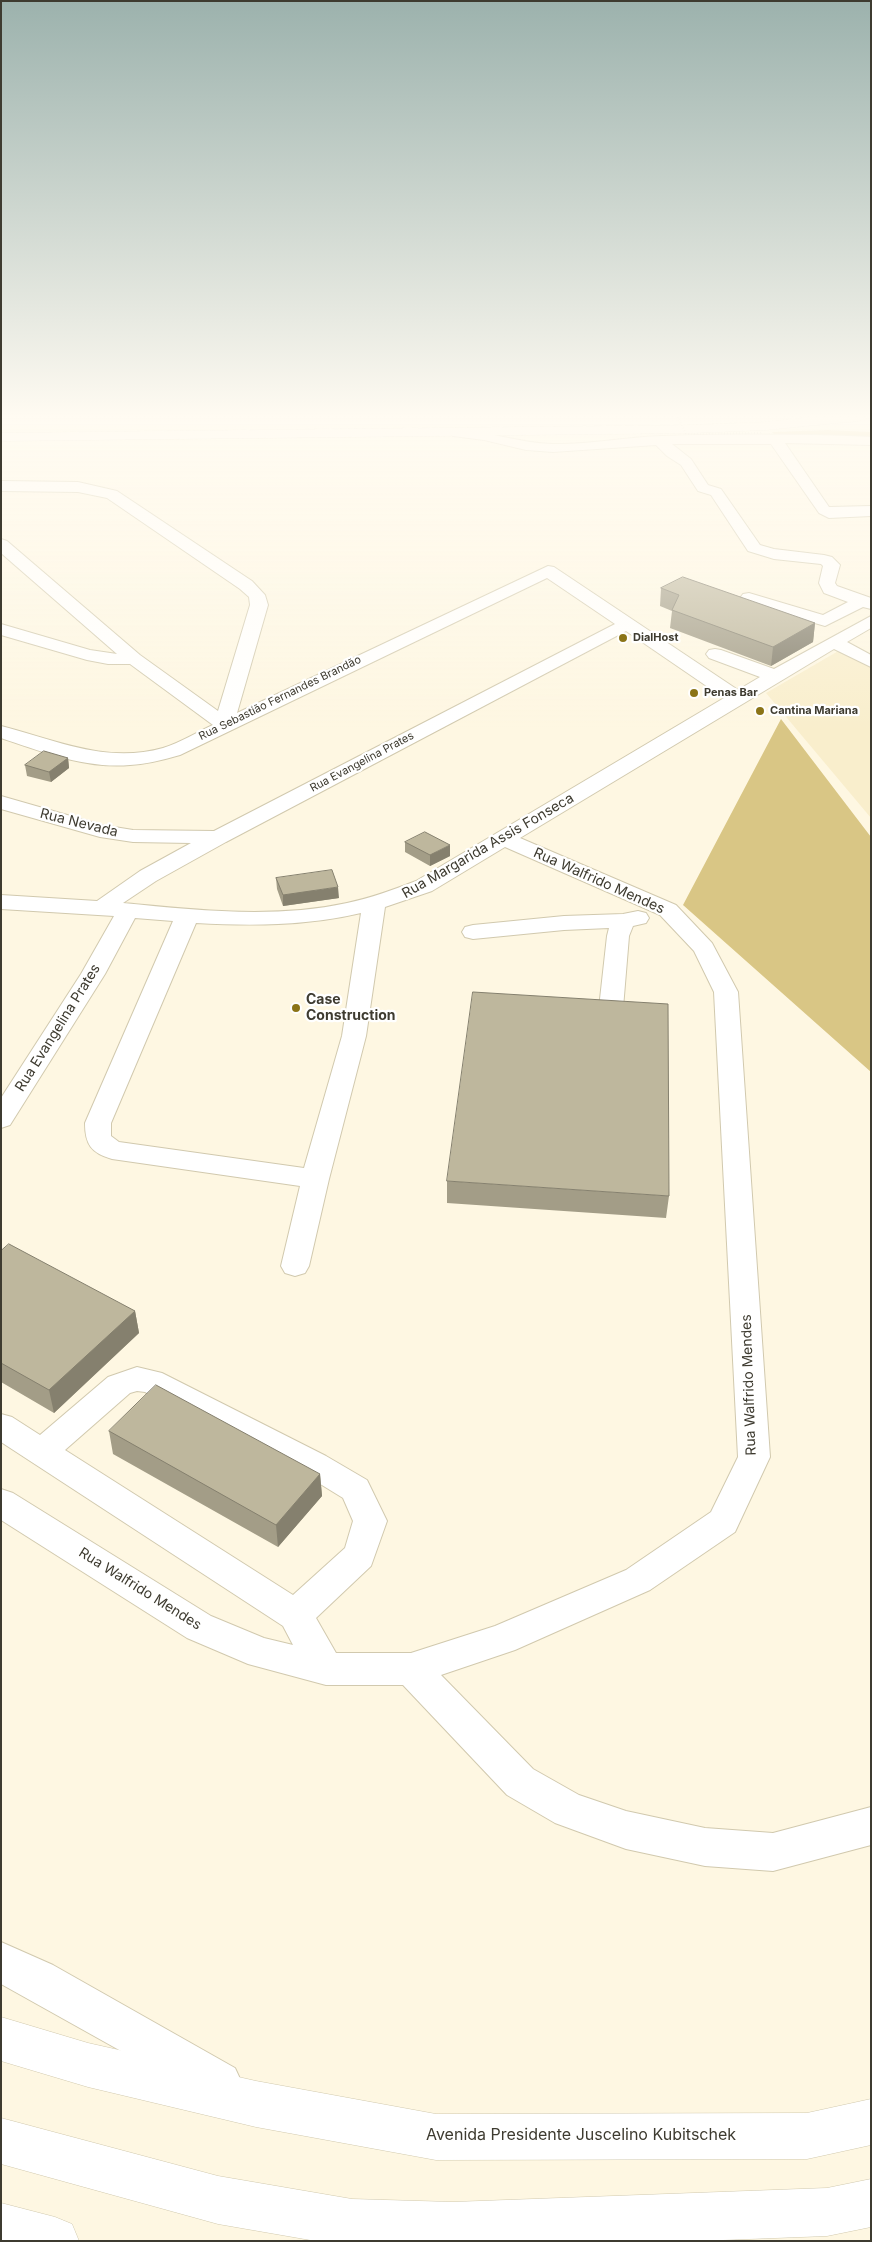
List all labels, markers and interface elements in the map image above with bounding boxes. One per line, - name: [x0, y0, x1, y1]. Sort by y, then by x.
- place label: DialHost: [633, 631, 678, 645]
- marker: DialHost: [617, 632, 629, 644]
- street label: Rua Sebastião Fernandes Brandão: [197, 653, 363, 743]
- place label: Penas Bar: [704, 686, 758, 700]
- marker: Penas Bar: [688, 687, 700, 699]
- place label: Cantina Mariana: [770, 704, 858, 718]
- marker: Cantina Mariana: [754, 705, 766, 717]
- street label: Rua Evangelina Prates: [308, 729, 416, 795]
- street label: Rua Margarida Assis Fonseca: [399, 790, 577, 902]
- street label: Rua Nevada: [38, 805, 120, 841]
- street label: Rua Walfrido Mendes: [531, 845, 667, 917]
- street label: Rua Evangelina Prates: [12, 961, 104, 1095]
- place label: Case Construction: [306, 992, 396, 1024]
- marker: Case Construction: [290, 1002, 302, 1014]
- street label: Rua Walfrido Mendes: [738, 1314, 760, 1456]
- street label: Rua Walfrido Mendes: [76, 1544, 204, 1634]
- street label: Avenida Presidente Juscelino Kubitschek: [426, 2125, 736, 2145]

